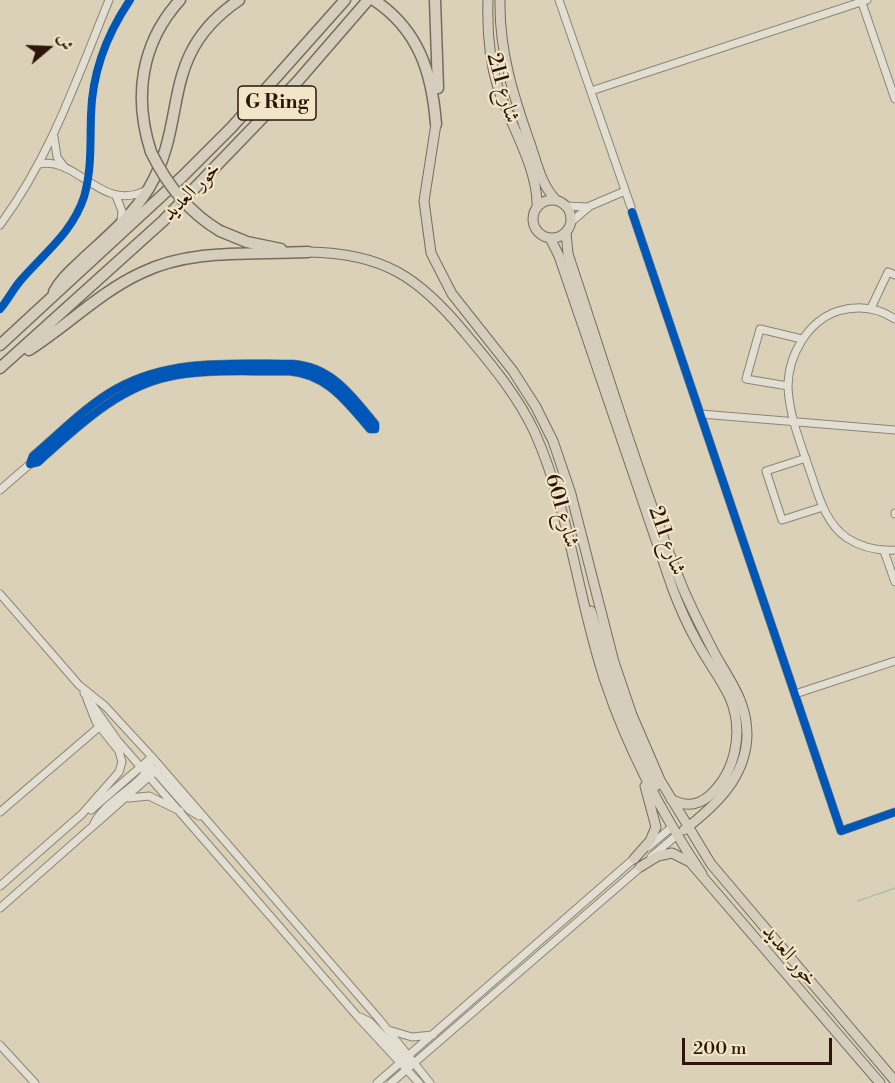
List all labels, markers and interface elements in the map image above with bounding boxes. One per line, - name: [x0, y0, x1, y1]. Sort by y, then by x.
- north arrow: [18, 18, 78, 78]
- text: ش: [53, 31, 77, 53]
- street label: شارع 211: [480, 50, 524, 126]
- road number: G Ring: [238, 86, 316, 120]
- street label: خور العديد: [157, 157, 227, 227]
- street label: شارع 601: [538, 471, 584, 551]
- street label: شارع 211: [642, 503, 690, 579]
- street label: خور العديد: [756, 920, 822, 992]
- scale bar: [685, 1026, 835, 1064]
- text: 200 m: [693, 1037, 747, 1060]

